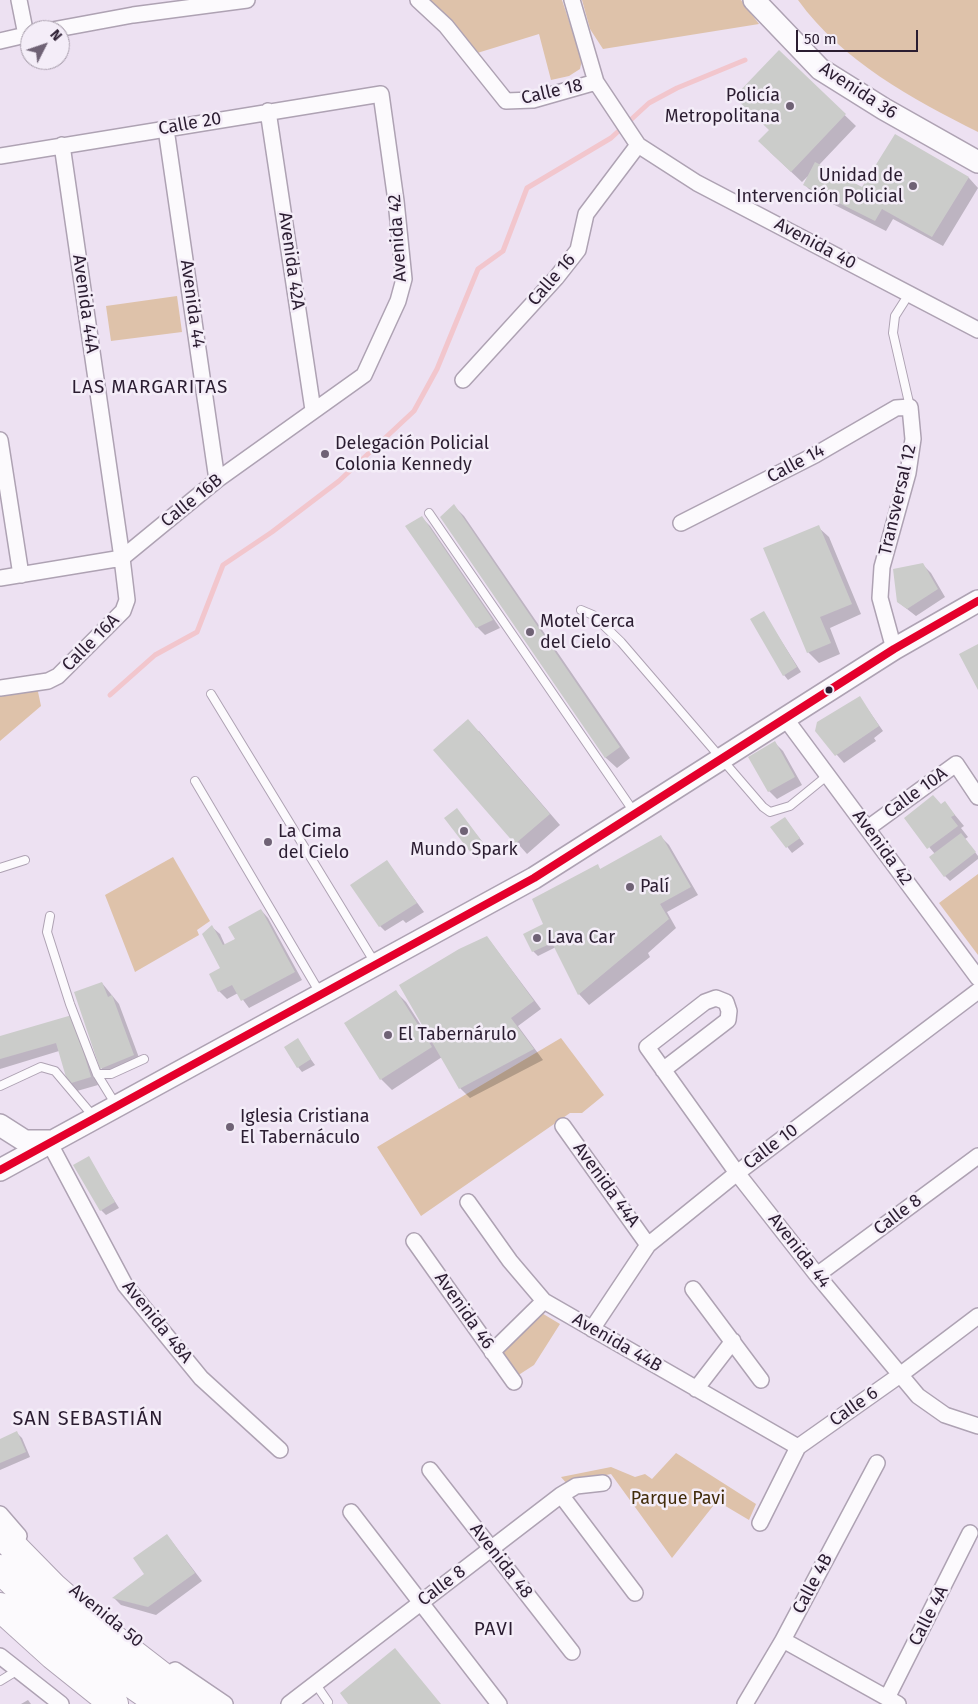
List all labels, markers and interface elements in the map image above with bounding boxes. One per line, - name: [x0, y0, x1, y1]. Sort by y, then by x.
- north arrow: [20, 20, 70, 70]
- scale bar: [798, 20, 920, 52]
- text: N: [46, 26, 65, 45]
- text: 50 m: [804, 30, 837, 48]
- street label: Avenida 36: [815, 58, 901, 124]
- street label: Calle 18: [519, 74, 585, 110]
- place label: Policía Metropolitana: [665, 85, 780, 128]
- marker: Policía Metropolitana: [784, 100, 796, 112]
- street label: Calle 20: [157, 108, 223, 140]
- place label: Unidad de Intervención Policial: [736, 165, 903, 208]
- marker: Unidad de Intervención Policial: [907, 180, 919, 192]
- street label: Avenida 42: [384, 193, 412, 283]
- street label: Avenida 42A: [273, 211, 309, 311]
- street label: Avenida 40: [770, 213, 860, 275]
- street label: Calle 16: [524, 250, 580, 310]
- street label: Avenida 44A: [67, 253, 103, 355]
- street label: Avenida 44: [175, 258, 209, 350]
- district label: LAS MARGARITAS: [70, 377, 230, 399]
- place label: Delegación Policial Colonia Kennedy: [335, 433, 489, 476]
- street label: Calle 14: [764, 440, 828, 488]
- street label: Transversal 12: [875, 442, 921, 558]
- marker: Delegación Policial Colonia Kennedy: [319, 448, 331, 460]
- street label: Calle 16B: [157, 470, 227, 532]
- street label: Calle 16A: [58, 610, 124, 676]
- place label: Motel Cerca del Cielo: [540, 611, 635, 654]
- marker: Motel Cerca del Cielo: [524, 626, 536, 638]
- unlabelled marker: [824, 685, 834, 695]
- street label: Calle 10A: [880, 763, 952, 823]
- street label: Avenida 42: [847, 806, 917, 890]
- place label: La Cima del Cielo: [278, 821, 349, 864]
- marker: Mundo Spark: [458, 825, 470, 837]
- marker: La Cima del Cielo: [262, 836, 274, 848]
- place label: Mundo Spark: [410, 839, 518, 861]
- place label: Palí: [640, 876, 669, 898]
- marker: Palí: [624, 881, 636, 893]
- place label: Lava Car: [547, 927, 615, 949]
- marker: Lava Car: [531, 932, 543, 944]
- place label: El Tabernárulo: [398, 1024, 517, 1046]
- marker: El Tabernárulo: [382, 1029, 394, 1041]
- place label: Iglesia Cristiana El Tabernáculo: [240, 1106, 370, 1148]
- street label: Calle 10: [740, 1120, 802, 1174]
- marker: Iglesia Cristiana El Tabernáculo: [224, 1121, 236, 1133]
- street label: Avenida 44A: [568, 1138, 644, 1232]
- street label: Calle 8: [870, 1190, 926, 1240]
- street label: Avenida 44: [763, 1209, 835, 1293]
- street label: Avenida 46: [430, 1268, 498, 1354]
- street label: Avenida 48A: [117, 1276, 197, 1368]
- street label: Avenida 44B: [568, 1309, 666, 1377]
- street label: Calle 6: [826, 1383, 882, 1431]
- district label: SAN SEBASTIÁN: [11, 1407, 165, 1431]
- park label: Parque Pavi: [631, 1488, 725, 1510]
- street label: Avenida 48: [465, 1519, 537, 1603]
- street label: Calle 4B: [788, 1550, 838, 1618]
- street label: Calle 8: [414, 1561, 470, 1611]
- street label: Avenida 50: [65, 1580, 147, 1652]
- street label: Calle 4A: [905, 1582, 953, 1650]
- district label: PAVI: [473, 1619, 515, 1641]

